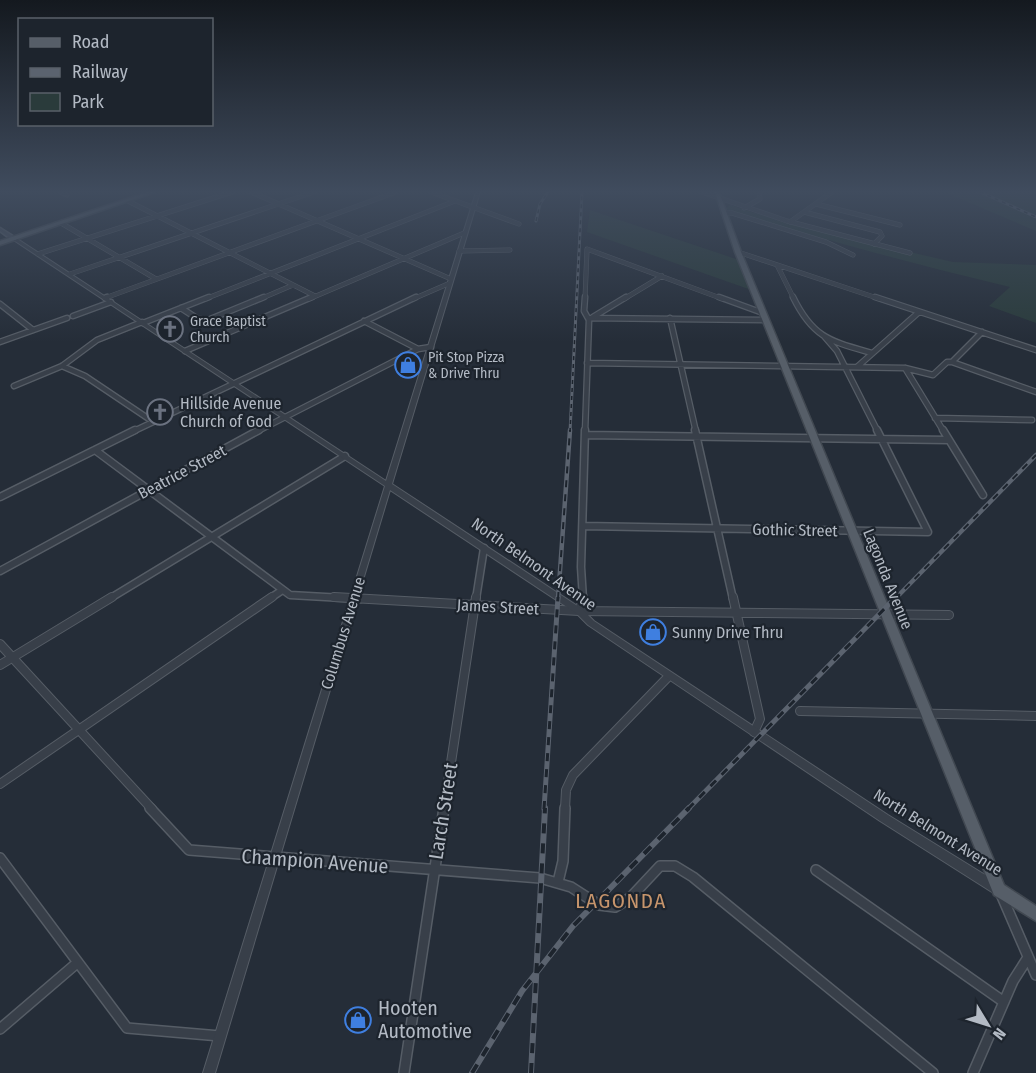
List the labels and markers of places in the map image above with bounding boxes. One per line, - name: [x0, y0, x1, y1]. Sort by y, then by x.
- place label: Grace Baptist Church: [190, 313, 266, 346]
- church icon: Grace Baptist Church: [155, 314, 185, 344]
- place label: Pit Stop Pizza & Drive Thru: [428, 349, 505, 382]
- shop icon: Pit Stop Pizza & Drive Thru: [393, 350, 423, 380]
- place label: Hillside Avenue Church of God: [180, 394, 281, 431]
- church icon: Hillside Avenue Church of God: [145, 397, 175, 427]
- shop icon: Sunny Drive Thru: [638, 617, 668, 647]
- place label: Sunny Drive Thru: [672, 623, 783, 642]
- place label: Hooten Automotive: [378, 996, 472, 1043]
- shop icon: Hooten Automotive: [343, 1005, 373, 1035]

